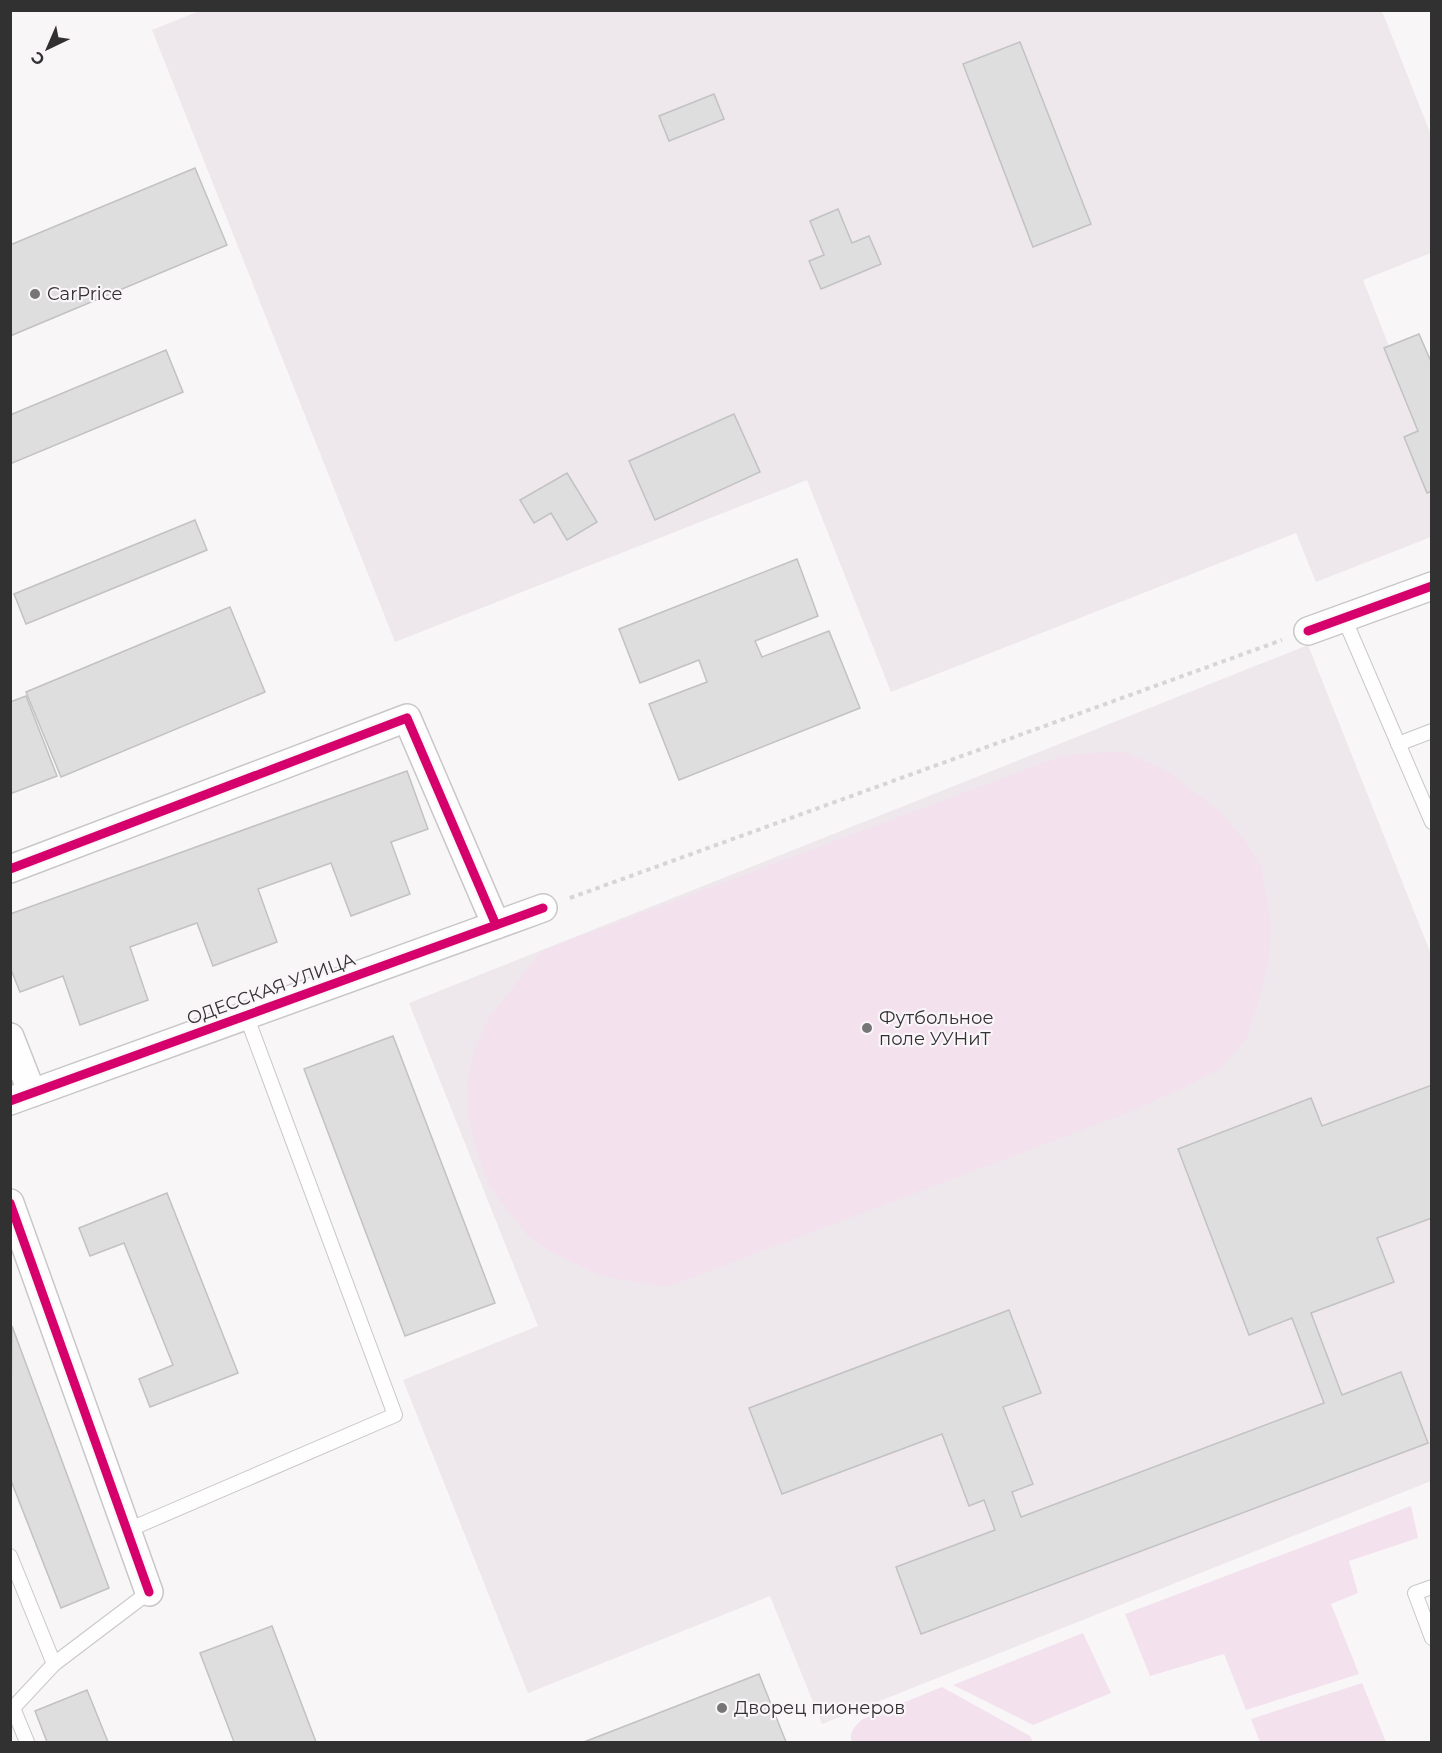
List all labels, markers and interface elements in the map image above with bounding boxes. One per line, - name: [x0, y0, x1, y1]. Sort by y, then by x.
- north arrow: [18, 18, 78, 78]
- text: С: [27, 47, 49, 69]
- place label: CarPrice: [47, 283, 123, 305]
- marker: CarPrice: [28, 287, 42, 301]
- street label: ОДЕССКАЯ УЛИЦА: [184, 948, 359, 1030]
- place label: Футбольное поле УУНиТ: [879, 1007, 994, 1050]
- marker: Футбольное поле УУНиТ: [860, 1021, 874, 1035]
- place label: Дворец пионеров: [734, 1697, 905, 1719]
- marker: Дворец пионеров: [715, 1701, 729, 1715]

